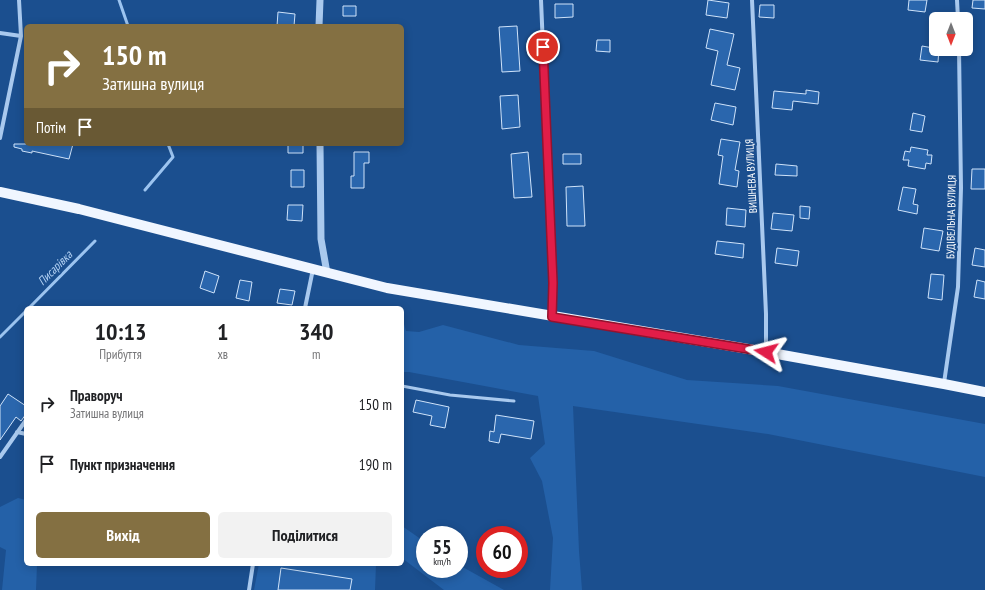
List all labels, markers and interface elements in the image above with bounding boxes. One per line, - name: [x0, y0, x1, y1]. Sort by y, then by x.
- north arrow: [929, 12, 973, 56]
- map controls: [929, 12, 973, 56]
- pin: [526, 30, 560, 64]
- text: 150 m: [102, 36, 166, 73]
- icon: arrive: [532, 36, 554, 58]
- icon: right: [36, 40, 88, 92]
- text: Затишна вулиця: [102, 72, 204, 95]
- icon: arrive: [74, 116, 96, 138]
- text: Потім: [36, 118, 66, 137]
- street label: ВИШНЕВА ВУЛИЦЯ: [742, 138, 760, 214]
- street label: БУДІВЕЛЬНА ВУЛИЦЯ: [943, 175, 959, 259]
- water label: Писарівка: [34, 246, 76, 288]
- text: 10:13: [95, 316, 146, 347]
- text: 1: [217, 316, 228, 347]
- text: 340: [299, 316, 333, 347]
- position arrow: [745, 331, 787, 373]
- text: Прибуття: [99, 346, 142, 363]
- text: хв: [217, 346, 228, 363]
- text: m: [312, 346, 320, 363]
- text: Праворуч: [70, 386, 123, 405]
- icon: right: [36, 393, 58, 415]
- text: 150 m: [359, 395, 392, 414]
- text: Затишна вулиця: [70, 405, 144, 422]
- icon: arrive: [36, 453, 58, 475]
- text: Пункт призначення: [70, 455, 175, 474]
- text: 190 m: [359, 455, 392, 474]
- button: Вихід: [36, 512, 210, 558]
- button: Поділитися: [218, 512, 392, 558]
- speed limit sign: 60: [476, 526, 528, 578]
- text: 55: [432, 534, 452, 560]
- text: km/h: [433, 555, 451, 568]

